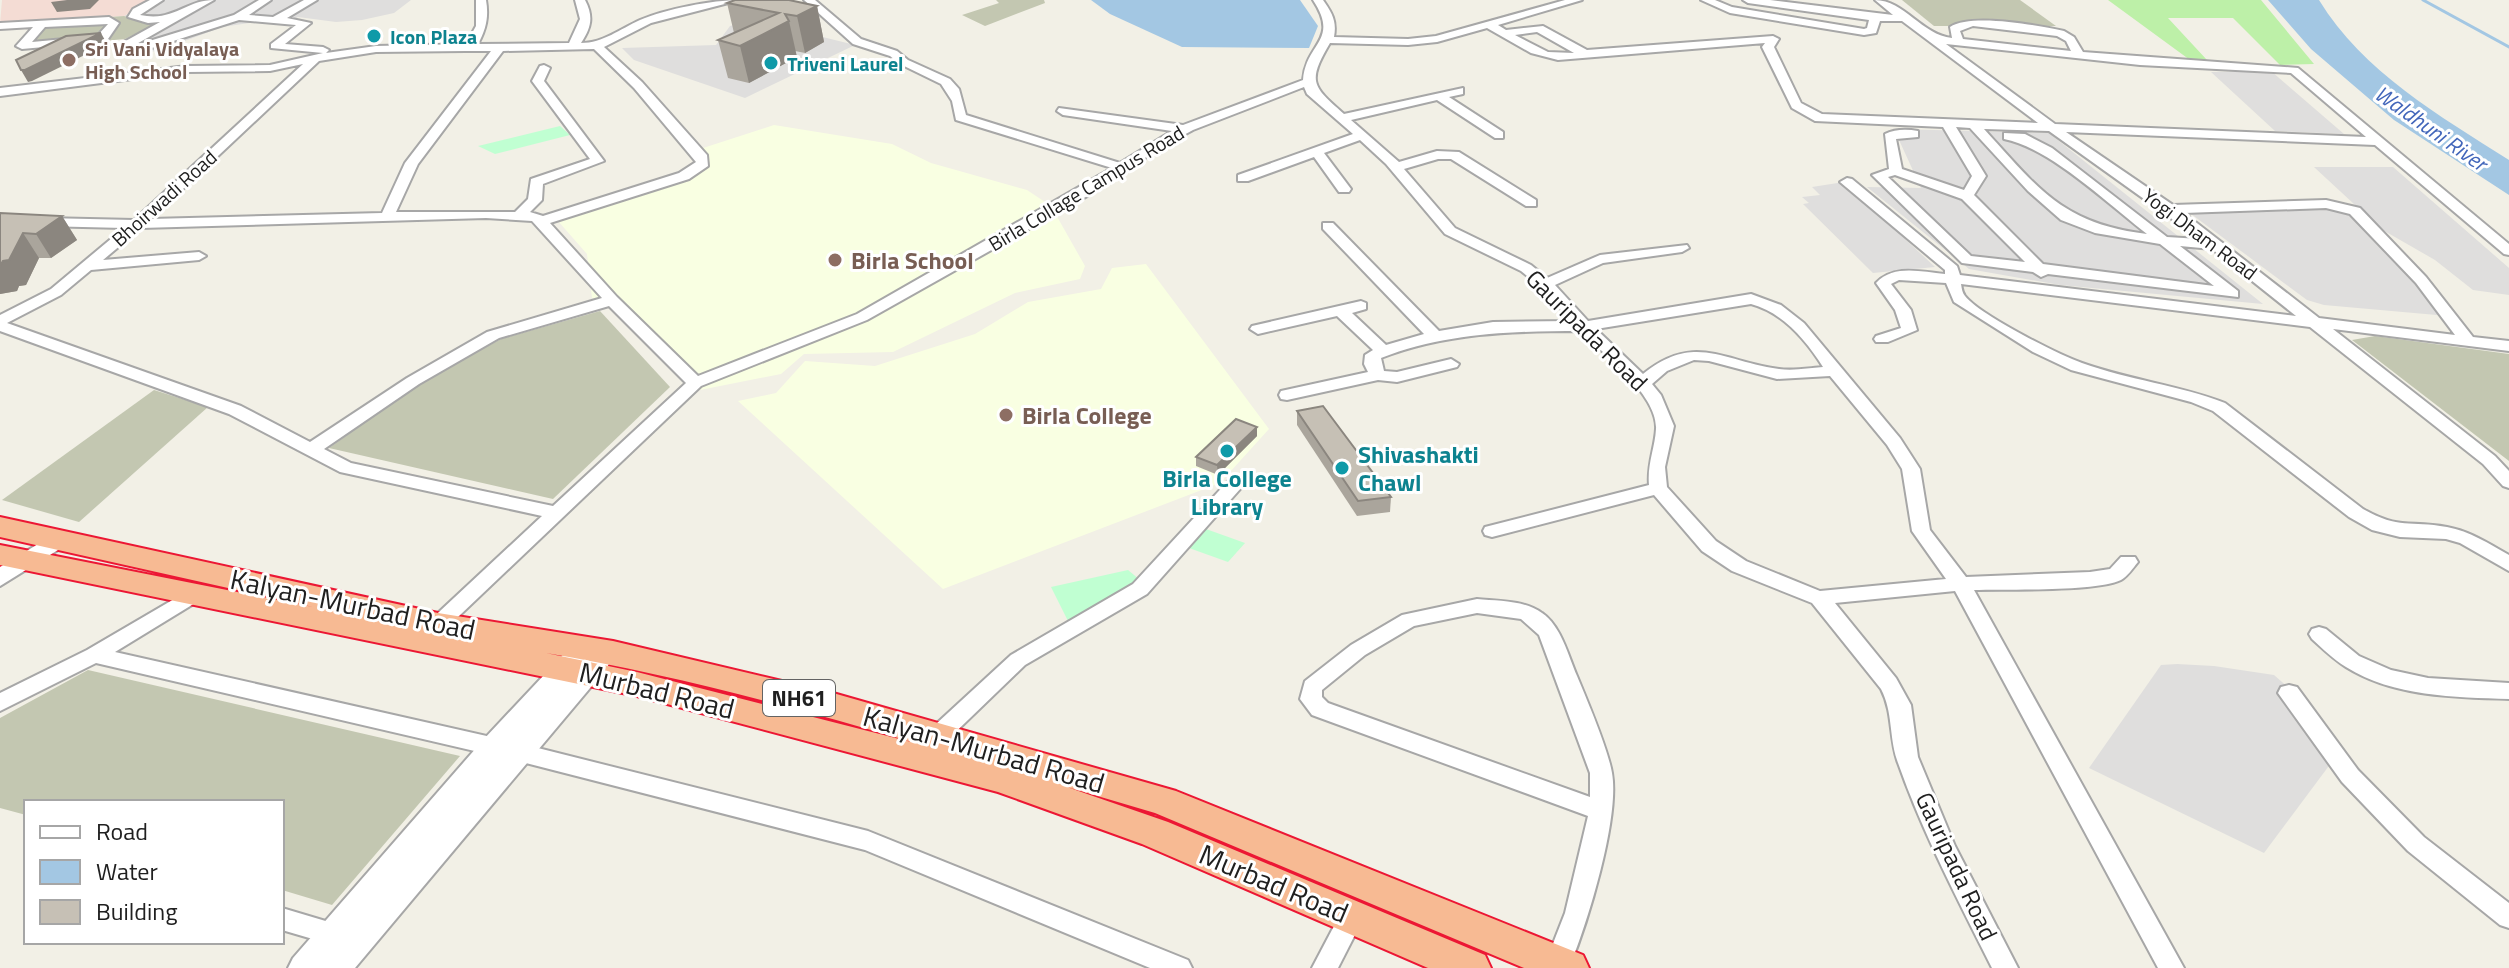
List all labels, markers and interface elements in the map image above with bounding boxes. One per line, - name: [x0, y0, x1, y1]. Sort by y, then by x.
- place label: Icon Plaza: [390, 21, 477, 52]
- marker: Icon Plaza: [365, 27, 383, 45]
- place label: Sri Vani Vidyalaya High School: [85, 33, 239, 87]
- place label: Triveni Laurel: [787, 48, 903, 79]
- marker: Sri Vani Vidyalaya High School: [60, 51, 78, 69]
- marker: Triveni Laurel: [762, 54, 780, 72]
- water label: Waldhuni River: [2368, 77, 2497, 181]
- street label: Birla Collage Campus Road: [982, 117, 1190, 259]
- street label: Bhoirwadi Road: [104, 142, 224, 254]
- street label: Yogi Dham Road: [2136, 180, 2264, 288]
- place label: Birla School: [851, 242, 974, 278]
- marker: Birla School: [826, 251, 844, 269]
- street label: Gauripada Road: [1518, 261, 1656, 399]
- place label: Birla College: [1022, 397, 1152, 433]
- marker: Birla College: [997, 406, 1015, 424]
- place label: Shivashakti Chawl: [1358, 436, 1479, 500]
- marker: Birla College Library: [1218, 442, 1236, 460]
- marker: Shivashakti Chawl: [1333, 459, 1351, 477]
- place label: Birla College Library: [1162, 460, 1292, 524]
- street label: Kalyan-Murbad Road: [227, 557, 479, 651]
- street label: Murbad Road: [575, 650, 739, 730]
- road number: NH61: [763, 680, 835, 716]
- street label: Kalyan-Murbad Road: [858, 694, 1110, 804]
- street label: Gauripada Road: [1907, 786, 2007, 946]
- legend: [24, 800, 284, 944]
- text: Road: [96, 813, 148, 849]
- street label: Murbad Road: [1193, 832, 1355, 934]
- text: Water: [96, 853, 158, 889]
- text: Building: [96, 893, 178, 929]

